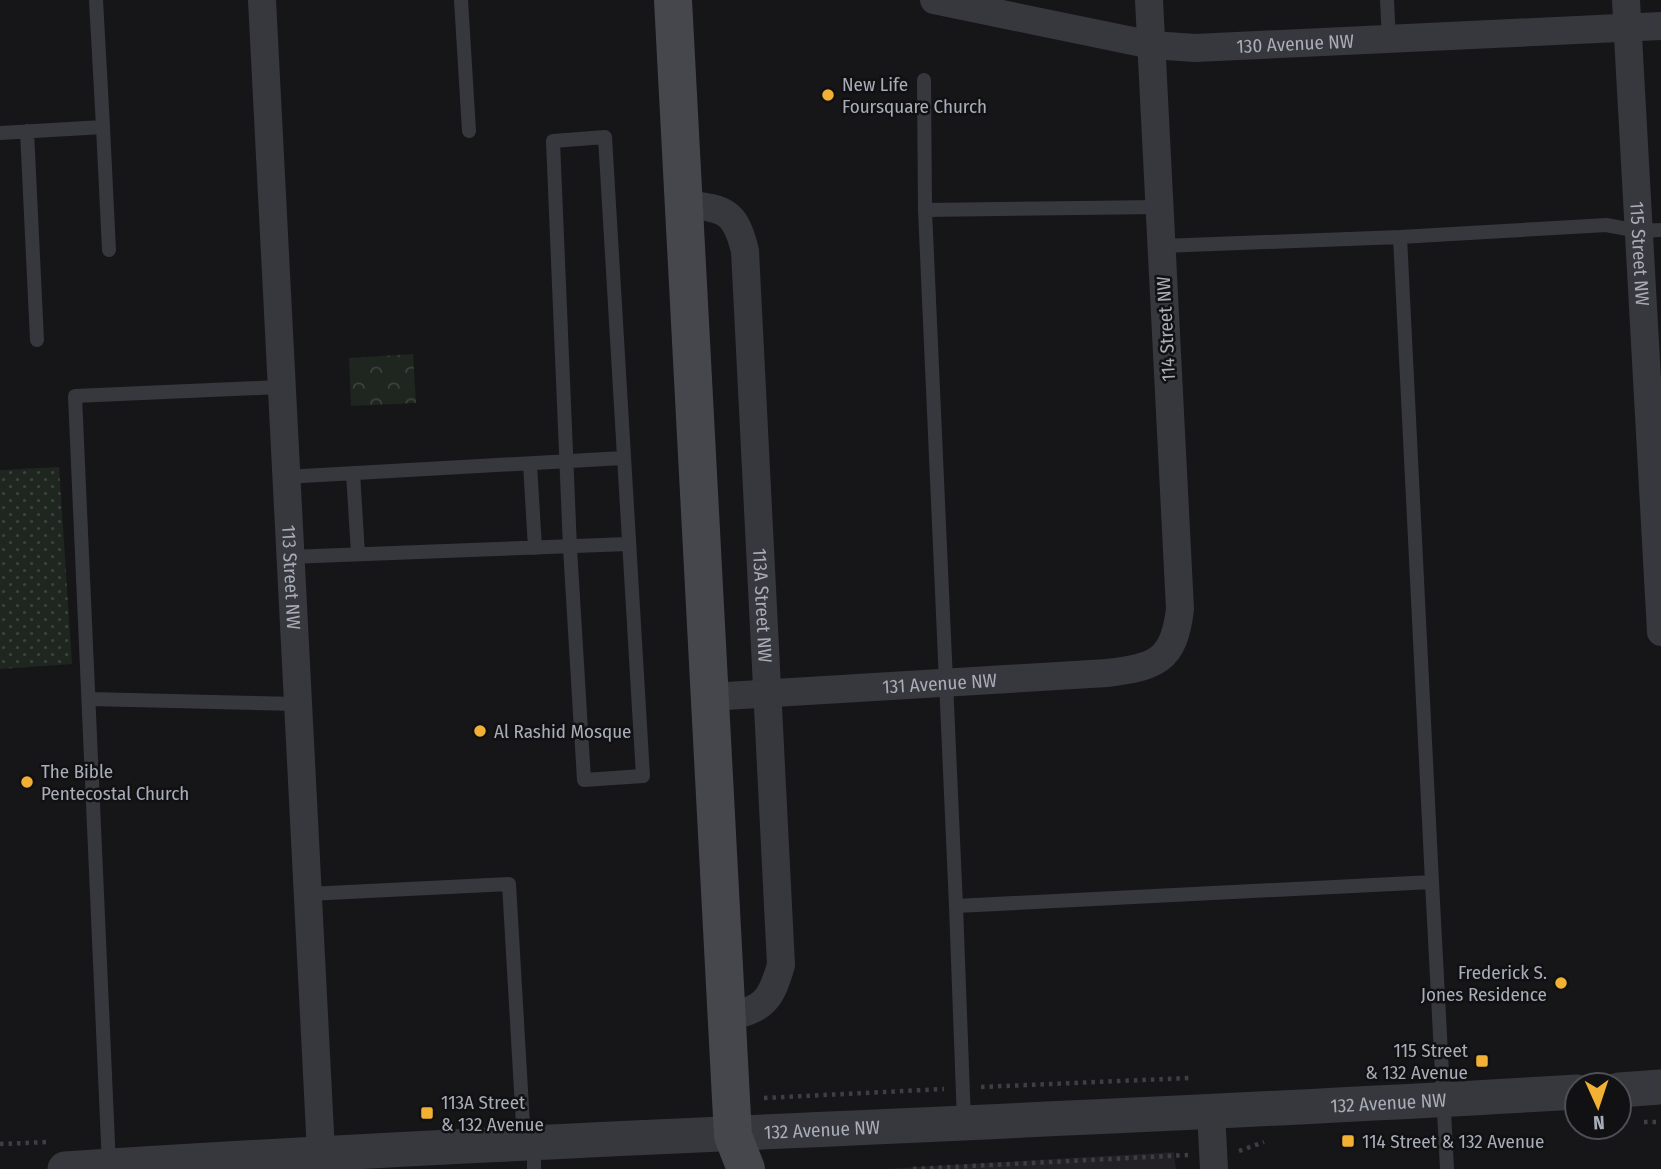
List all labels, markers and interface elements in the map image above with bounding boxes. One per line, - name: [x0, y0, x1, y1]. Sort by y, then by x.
- street label: 130 Avenue NW: [1236, 29, 1355, 58]
- place label: New Life Foursquare Church: [842, 73, 987, 118]
- marker: New Life Foursquare Church: [820, 87, 836, 103]
- street label: 115 Street NW: [1626, 201, 1654, 307]
- street label: 114 Street NW: [1152, 276, 1180, 382]
- street label: 113 Street NW: [277, 524, 306, 630]
- street label: 113A Street NW: [748, 548, 777, 663]
- street label: 131 Avenue NW: [882, 668, 998, 698]
- place label: Al Rashid Mosque: [494, 720, 632, 743]
- marker: Al Rashid Mosque: [472, 723, 488, 739]
- place label: The Bible Pentecostal Church: [41, 760, 189, 805]
- marker: The Bible Pentecostal Church: [19, 774, 35, 790]
- place label: Frederick S. Jones Residence: [1421, 961, 1547, 1006]
- marker: Frederick S. Jones Residence: [1553, 975, 1569, 991]
- place label: 115 Street & 132 Avenue: [1365, 1039, 1469, 1084]
- marker: 115 Street & 132 Avenue: [1474, 1053, 1490, 1069]
- north arrow: [1563, 1071, 1633, 1141]
- street label: 132 Avenue NW: [1330, 1088, 1447, 1117]
- place label: 113A Street & 132 Avenue: [441, 1091, 544, 1136]
- marker: 113A Street & 132 Avenue: [419, 1105, 435, 1121]
- text: N: [1593, 1111, 1605, 1134]
- street label: 132 Avenue NW: [763, 1115, 880, 1143]
- place label: 114 Street & 132 Avenue: [1362, 1130, 1544, 1153]
- marker: 114 Street & 132 Avenue: [1340, 1133, 1356, 1149]

